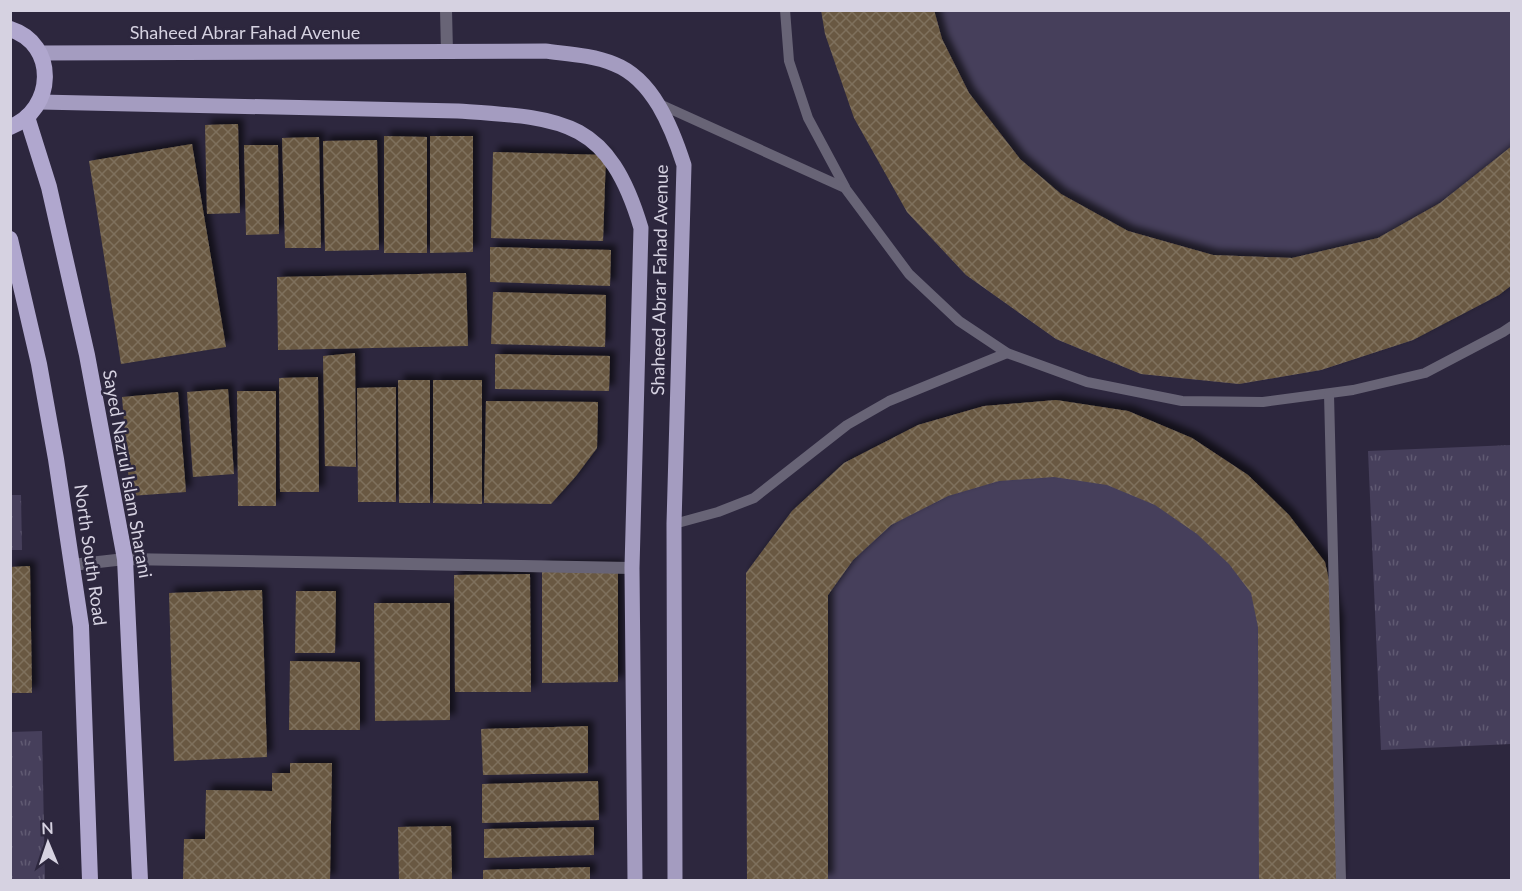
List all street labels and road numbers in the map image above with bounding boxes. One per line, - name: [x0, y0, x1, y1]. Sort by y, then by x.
- street label: Shaheed Abrar Fahad Avenue: [130, 21, 360, 43]
- street label: Shaheed Abrar Fahad Avenue: [646, 164, 672, 395]
- street label: Sayed Nazrul Islam Sharani: [99, 368, 157, 580]
- street label: North South Road: [70, 483, 112, 627]

